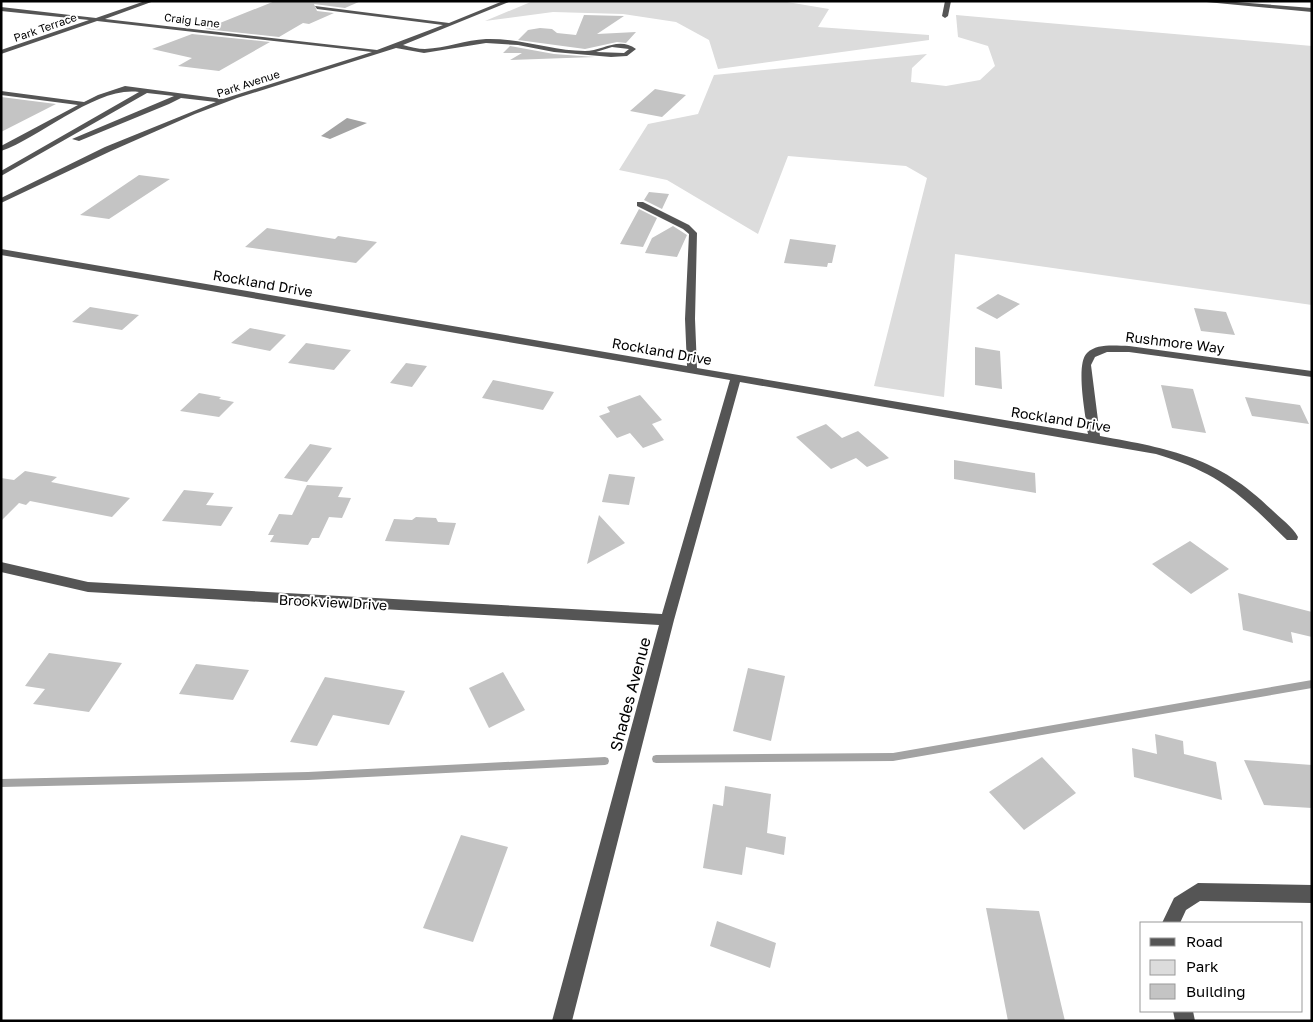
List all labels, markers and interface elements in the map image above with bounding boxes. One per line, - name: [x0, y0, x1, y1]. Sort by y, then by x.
- street label: Park Terrace: [12, 10, 78, 44]
- street label: Craig Lane: [163, 10, 221, 30]
- street label: Park Avenue: [215, 67, 281, 99]
- street label: Rockland Drive: [212, 266, 314, 300]
- street label: Rushmore Way: [1124, 327, 1226, 357]
- street label: Rockland Drive: [611, 334, 713, 368]
- street label: Rockland Drive: [1010, 403, 1112, 435]
- street label: Brookview Drive: [278, 591, 388, 613]
- street label: Shades Avenue: [605, 635, 655, 753]
- legend: [1140, 922, 1303, 1012]
- text: Road: [1186, 932, 1223, 950]
- text: Park: [1186, 957, 1219, 975]
- text: Building: [1186, 982, 1246, 1000]

